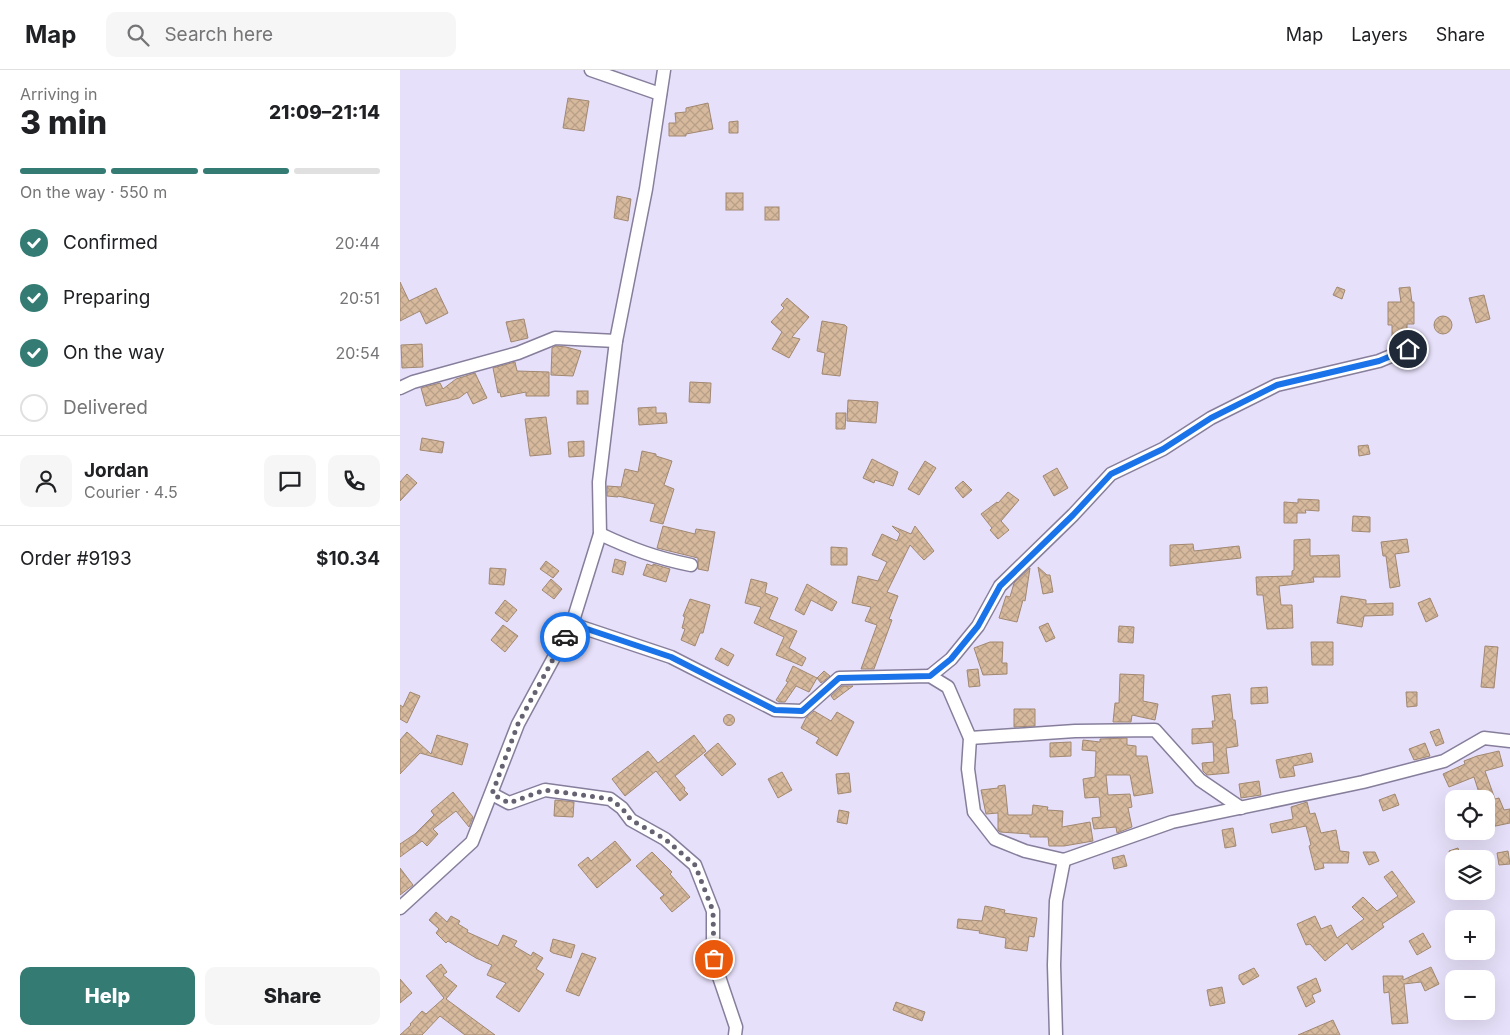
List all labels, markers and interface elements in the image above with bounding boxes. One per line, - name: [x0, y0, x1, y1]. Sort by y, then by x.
- search box: [106, 12, 456, 57]
- text: Map: [25, 20, 76, 49]
- icon: search: [124, 21, 152, 49]
- text: Search here: [164, 23, 273, 46]
- text: Map: [1286, 24, 1323, 45]
- text: Layers: [1351, 24, 1408, 45]
- text: Share: [1436, 24, 1485, 45]
- text: Arriving in: [20, 84, 97, 104]
- text: 21:09–21:14: [269, 101, 380, 124]
- text: 3 min: [20, 103, 107, 142]
- text: On the way · 550 m: [20, 182, 167, 202]
- icon: check: [20, 229, 48, 257]
- text: Confirmed: [63, 231, 158, 254]
- text: 20:44: [335, 233, 380, 253]
- icon: check: [20, 284, 48, 312]
- text: Preparing: [63, 286, 150, 309]
- text: 20:51: [339, 288, 380, 308]
- pin: [1387, 328, 1429, 370]
- icon: home: [1394, 335, 1422, 363]
- icon: check: [20, 339, 48, 367]
- text: On the way: [63, 341, 165, 364]
- text: 20:54: [335, 343, 380, 363]
- text: Delivered: [63, 396, 148, 419]
- button: person: [20, 455, 72, 507]
- button: chat: [264, 455, 316, 507]
- button: phone: [328, 455, 380, 507]
- text: Jordan: [84, 459, 149, 482]
- text: Courier · 4.5: [84, 482, 178, 502]
- text: Order #9193: [20, 547, 132, 570]
- text: $10.34: [316, 547, 380, 570]
- courier: [540, 612, 590, 662]
- icon: car: [551, 623, 579, 651]
- map controls: [1445, 790, 1495, 1020]
- button: locate: [1445, 790, 1495, 840]
- button: layers: [1445, 850, 1495, 900]
- button: +: [1445, 910, 1495, 960]
- pin: [693, 938, 735, 980]
- icon: bag: [700, 945, 728, 973]
- button: Help: [20, 967, 195, 1025]
- button: Share: [205, 967, 380, 1025]
- button: −: [1445, 970, 1495, 1020]

